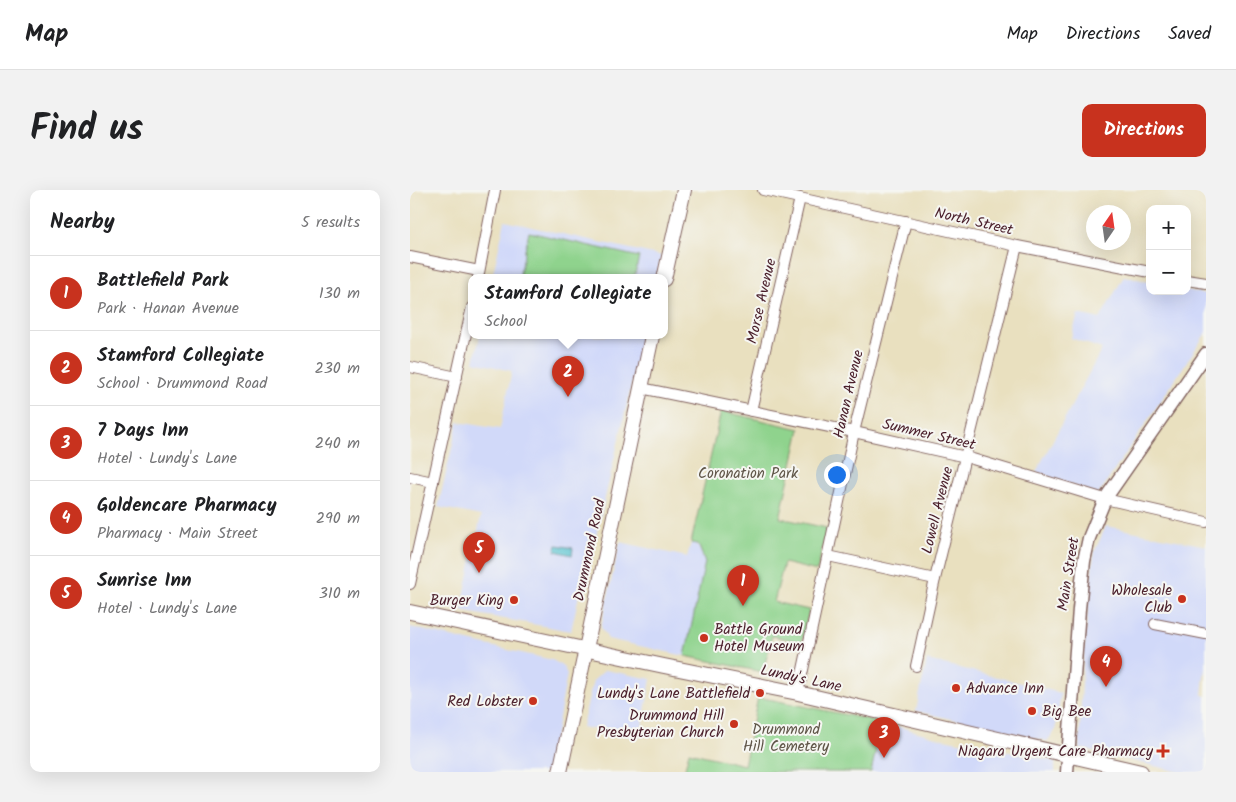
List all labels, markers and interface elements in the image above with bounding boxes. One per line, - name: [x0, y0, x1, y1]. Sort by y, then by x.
- text: Map: [25, 15, 68, 54]
- text: Map: [1006, 20, 1038, 49]
- text: Directions: [1066, 20, 1140, 49]
- text: Saved: [1168, 20, 1211, 49]
- text: Find us: [30, 102, 143, 158]
- button: Directions: [1082, 104, 1206, 157]
- street label: North Street: [932, 201, 1016, 243]
- north arrow: [1086, 205, 1131, 250]
- map controls: [1146, 205, 1191, 295]
- button: +: [1146, 205, 1191, 250]
- text: Nearby: [50, 206, 115, 239]
- text: 5 results: [301, 210, 360, 235]
- button: −: [1146, 250, 1191, 295]
- street label: Morse Avenue: [741, 256, 783, 346]
- text: Battlefield Park: [97, 266, 228, 296]
- popup: [468, 274, 668, 339]
- text: Stamford Collegiate: [484, 279, 652, 309]
- text: 1: [64, 281, 68, 306]
- text: 130 m: [319, 281, 360, 306]
- text: Park · Hanan Avenue: [97, 296, 239, 321]
- text: School: [484, 309, 527, 334]
- text: Stamford Collegiate: [97, 341, 264, 371]
- street label: Hanan Avenue: [827, 347, 871, 441]
- text: 2: [61, 356, 71, 381]
- text: 230 m: [314, 356, 360, 381]
- pin: 2: [552, 356, 584, 397]
- text: School · Drummond Road: [97, 371, 267, 396]
- street label: Summer Street: [880, 413, 978, 457]
- text: 7 Days Inn: [97, 416, 189, 446]
- text: 3: [62, 431, 70, 456]
- text: 240 m: [315, 431, 360, 456]
- text: Hotel · Lundy's Lane: [97, 446, 237, 471]
- park label: Coronation Park: [698, 462, 799, 486]
- your location: [824, 462, 850, 488]
- street label: Lowell Avenue: [916, 464, 960, 556]
- text: Goldencare Pharmacy: [97, 491, 277, 521]
- street label: Drummond Road: [567, 496, 613, 604]
- text: 4: [62, 506, 70, 531]
- text: 290 m: [316, 506, 360, 531]
- text: Pharmacy · Main Street: [97, 521, 258, 546]
- pin: 5: [463, 532, 495, 573]
- street label: Main Street: [1051, 535, 1087, 613]
- pin: 1: [727, 565, 759, 606]
- text: Sunrise Inn: [97, 566, 191, 596]
- place label: Wholesale Club: [1111, 579, 1172, 620]
- text: 5: [62, 581, 70, 606]
- text: 310 m: [319, 581, 360, 606]
- place label: Burger King: [430, 589, 504, 613]
- marker: Wholesale Club: [1176, 593, 1188, 605]
- marker: Burger King: [508, 594, 520, 606]
- text: Hotel · Lundy's Lane: [97, 596, 237, 621]
- place label: Battle Ground Hotel Museum: [714, 618, 804, 659]
- marker: Battle Ground Hotel Museum: [698, 632, 710, 644]
- pin: 4: [1090, 646, 1122, 687]
- street label: Lundy's Lane: [758, 659, 844, 699]
- place label: Advance Inn: [966, 677, 1044, 701]
- place label: Lundy's Lane Battlefield: [597, 682, 751, 706]
- marker: Advance Inn: [950, 682, 962, 694]
- marker: Lundy's Lane Battlefield: [754, 687, 766, 699]
- place label: Red Lobster: [447, 690, 524, 714]
- marker: Red Lobster: [527, 695, 539, 707]
- place label: Big Bee: [1042, 700, 1092, 724]
- place label: Drummond Hill Presbyterian Church: [597, 704, 724, 745]
- marker: Big Bee: [1026, 705, 1038, 717]
- pin: 3: [868, 717, 900, 758]
- marker: Drummond Hill Presbyterian Church: [728, 718, 740, 730]
- park label: Drummond Hill Cemetery: [743, 718, 830, 759]
- place label: Niagara Urgent Care Pharmacy: [958, 740, 1154, 764]
- marker: Niagara Urgent Care Pharmacy: [1157, 745, 1169, 757]

